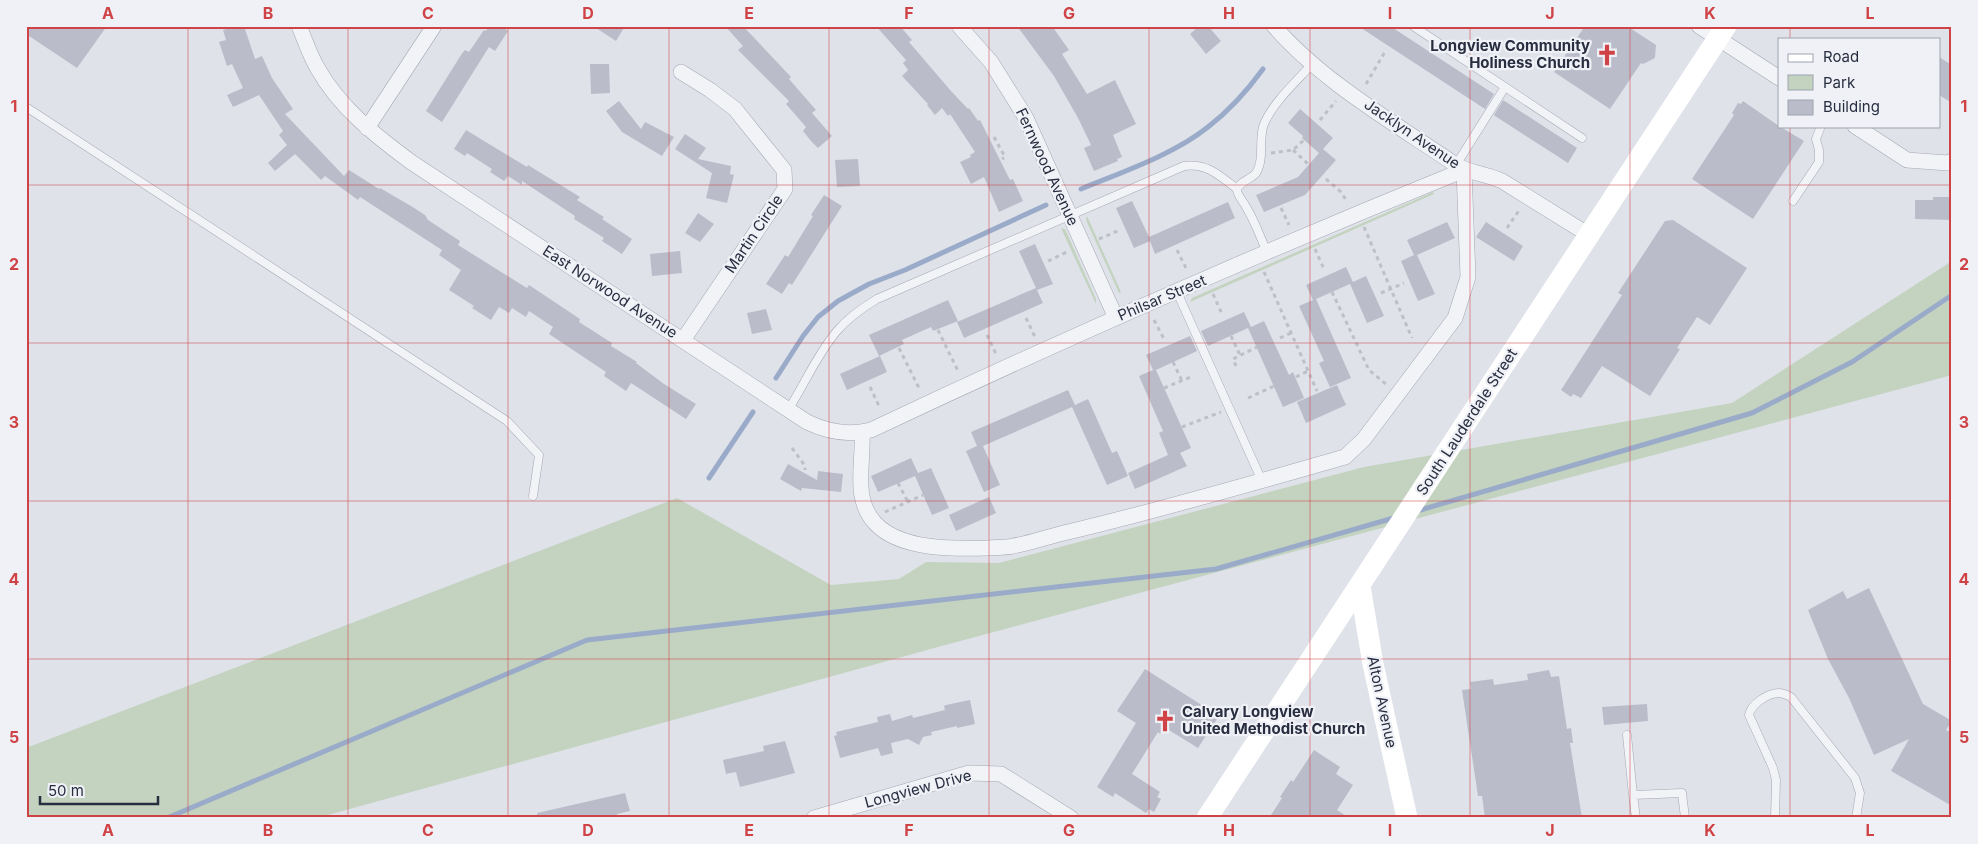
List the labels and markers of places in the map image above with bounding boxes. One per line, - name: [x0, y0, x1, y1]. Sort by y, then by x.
- place label: Longview Community Holiness Church: [1430, 36, 1590, 72]
- church icon: Longview Community Holiness Church: [1594, 42, 1620, 68]
- place label: Calvary Longview United Methodist Church: [1182, 702, 1365, 738]
- church icon: Calvary Longview United Methodist Church: [1152, 708, 1178, 734]

